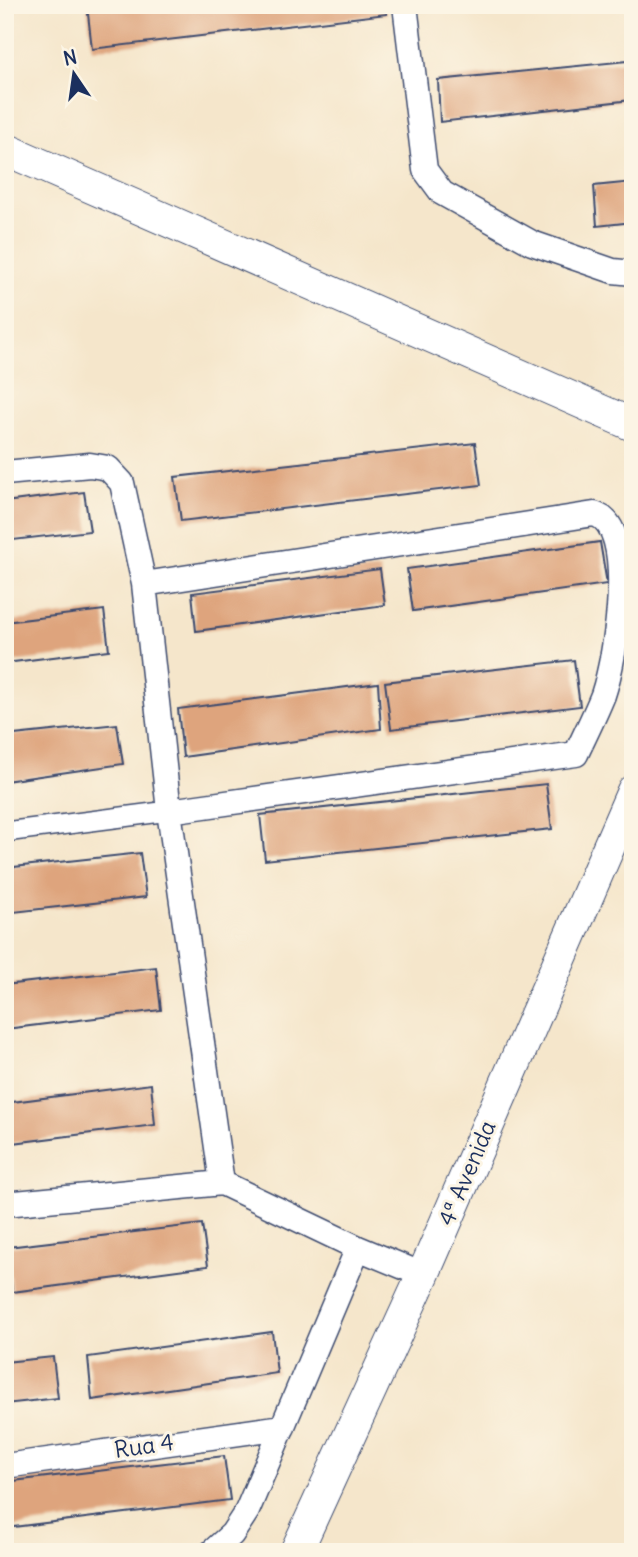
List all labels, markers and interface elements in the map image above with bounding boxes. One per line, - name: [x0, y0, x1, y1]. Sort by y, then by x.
- north arrow: [38, 38, 108, 108]
- text: N: [61, 44, 79, 71]
- street label: 4ª Avenida: [431, 1116, 502, 1230]
- street label: Rua 4: [112, 1427, 176, 1464]

